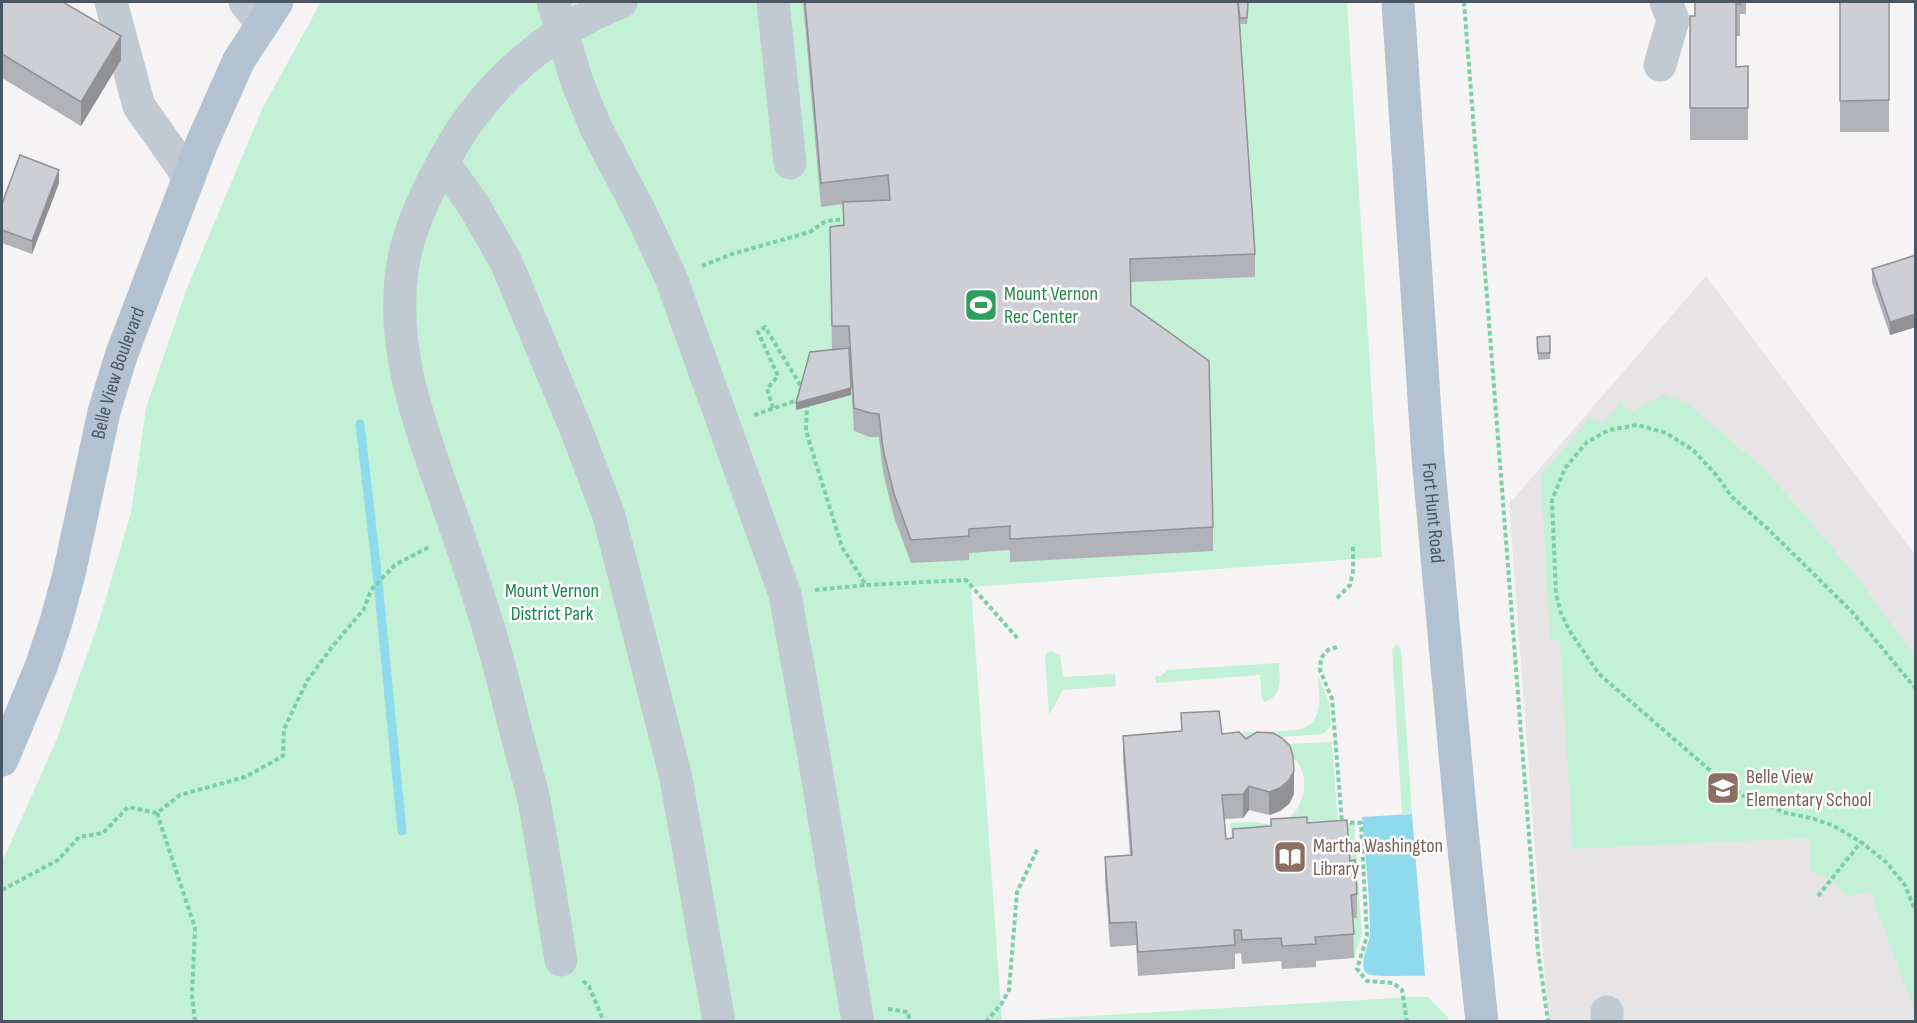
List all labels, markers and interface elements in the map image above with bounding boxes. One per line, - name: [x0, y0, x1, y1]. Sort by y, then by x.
- place label: Mount Vernon Rec Center: [1004, 282, 1098, 329]
- sports icon: Mount Vernon Rec Center: [963, 287, 999, 323]
- street label: Belle View Boulevard: [87, 304, 150, 441]
- street label: Fort Hunt Road: [1416, 462, 1450, 564]
- park label: Mount Vernon District Park: [505, 579, 599, 626]
- place label: Belle View Elementary School: [1746, 765, 1872, 812]
- school or university icon: Belle View Elementary School: [1705, 770, 1741, 806]
- place label: Martha Washington Library: [1313, 834, 1443, 881]
- library icon: Martha Washington Library: [1272, 839, 1308, 875]

